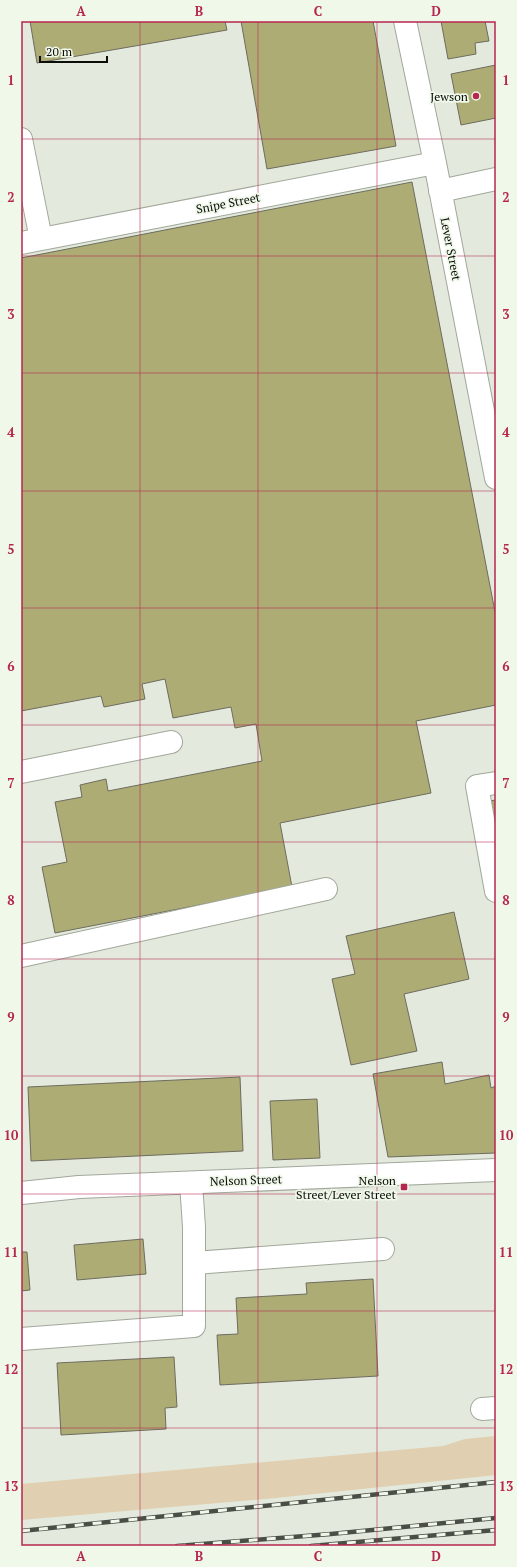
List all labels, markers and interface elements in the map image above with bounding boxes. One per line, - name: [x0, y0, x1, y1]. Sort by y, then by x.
- text: A: [76, 2, 86, 20]
- text: B: [195, 2, 203, 20]
- text: C: [314, 2, 322, 20]
- text: D: [431, 2, 441, 20]
- scale bar: [40, 38, 107, 64]
- text: 20 m: [46, 44, 73, 59]
- text: 1: [7, 71, 15, 89]
- text: 1: [502, 71, 510, 89]
- place label: Jewson: [430, 89, 468, 104]
- marker: Jewson: [471, 91, 481, 101]
- text: 2: [7, 188, 15, 206]
- text: 2: [502, 188, 510, 206]
- street label: Snipe Street: [195, 189, 262, 217]
- street label: Lever Street: [438, 216, 465, 282]
- text: 3: [7, 305, 15, 323]
- text: 3: [502, 305, 510, 323]
- text: 4: [7, 423, 15, 441]
- text: 4: [502, 423, 510, 441]
- text: 5: [7, 540, 15, 558]
- text: 5: [502, 540, 510, 558]
- text: 6: [7, 657, 15, 675]
- text: 6: [502, 657, 510, 675]
- text: 7: [7, 774, 15, 792]
- text: 7: [502, 774, 510, 792]
- text: 8: [7, 891, 15, 909]
- text: 8: [502, 891, 510, 909]
- text: 9: [7, 1008, 15, 1026]
- text: 9: [502, 1008, 510, 1026]
- text: 10: [4, 1126, 19, 1144]
- text: 10: [499, 1126, 514, 1144]
- street label: Nelson Street: [210, 1171, 283, 1189]
- place label: Nelson Street/Lever Street: [296, 1173, 397, 1202]
- marker: Nelson Street/Lever Street: [399, 1182, 409, 1192]
- text: 11: [4, 1243, 18, 1261]
- text: 11: [499, 1243, 513, 1261]
- text: 12: [4, 1360, 18, 1378]
- text: 12: [499, 1360, 513, 1378]
- text: 13: [4, 1477, 18, 1495]
- text: 13: [499, 1477, 513, 1495]
- text: A: [76, 1547, 86, 1565]
- text: B: [195, 1547, 203, 1565]
- text: C: [314, 1547, 322, 1565]
- text: D: [431, 1547, 441, 1565]

